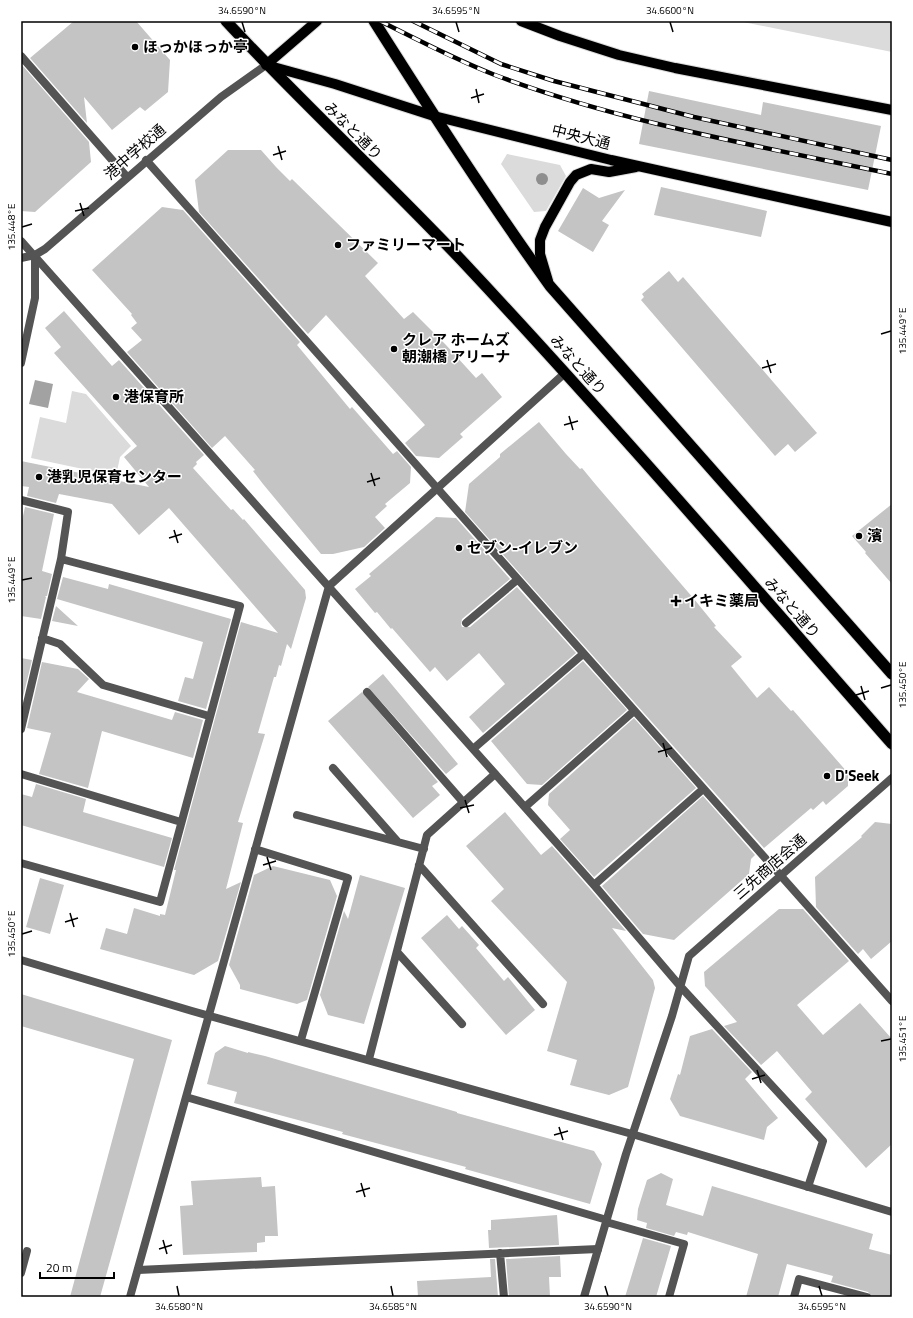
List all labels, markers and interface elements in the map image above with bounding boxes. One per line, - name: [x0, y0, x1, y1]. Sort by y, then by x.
- text: 34.6590°N: [218, 3, 266, 18]
- text: 34.6595°N: [432, 3, 480, 18]
- text: 34.6600°N: [646, 3, 694, 18]
- place label: ほっかほっか亭: [143, 35, 248, 58]
- marker: ほっかほっか亭: [130, 42, 140, 52]
- street label: みなと通り: [319, 96, 388, 165]
- street label: 港中学校通: [99, 118, 171, 185]
- street label: 中央大通: [549, 118, 613, 155]
- text: 135.448°E: [4, 203, 19, 250]
- place label: ファミリーマート: [346, 233, 466, 256]
- marker: ファミリーマート: [333, 240, 343, 250]
- text: 135.449°E: [895, 307, 910, 354]
- place label: クレア ホームズ 朝潮橋 アリーナ: [402, 328, 510, 368]
- street label: みなと通り: [545, 329, 612, 400]
- marker: クレア ホームズ 朝潮橋 アリーナ: [389, 344, 399, 354]
- place label: 港保育所: [124, 385, 184, 408]
- marker: 港保育所: [111, 392, 121, 402]
- place label: 港乳児保育センター: [47, 465, 182, 488]
- marker: 港乳児保育センター: [34, 472, 44, 482]
- place label: 濱: [867, 524, 882, 547]
- marker: 濱: [854, 531, 864, 541]
- place label: セブン-イレブン: [467, 536, 578, 559]
- marker: セブン-イレブン: [454, 543, 464, 553]
- text: 135.449°E: [4, 556, 19, 603]
- street label: みなと通り: [759, 572, 826, 644]
- place label: イキミ薬局: [684, 589, 759, 612]
- marker: イキミ薬局: [671, 596, 681, 606]
- text: 135.450°E: [895, 661, 910, 708]
- place label: D'Seek: [835, 764, 880, 787]
- marker: D'Seek: [822, 771, 832, 781]
- street label: 三先商店会通: [728, 828, 811, 905]
- text: 135.450°E: [4, 910, 19, 957]
- text: 135.451°E: [895, 1015, 910, 1062]
- scale bar: [40, 1254, 114, 1280]
- text: 20 m: [46, 1258, 72, 1277]
- text: 34.6580°N: [155, 1299, 203, 1314]
- text: 34.6585°N: [369, 1299, 417, 1314]
- text: 34.6590°N: [584, 1299, 632, 1314]
- text: 34.6595°N: [798, 1299, 846, 1314]

